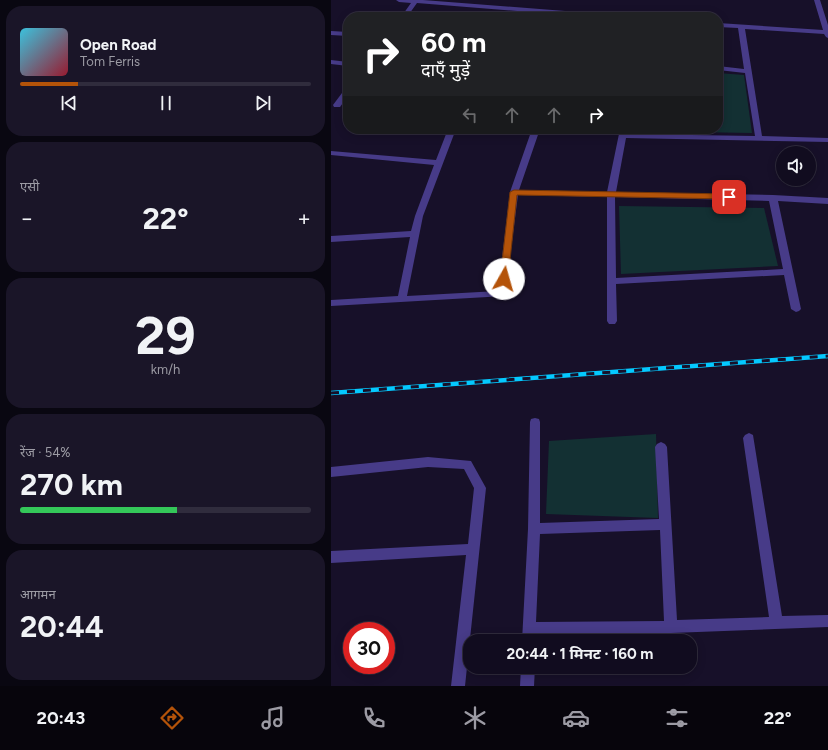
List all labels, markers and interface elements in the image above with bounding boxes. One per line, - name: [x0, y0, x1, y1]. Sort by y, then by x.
- text: 60 m: [421, 25, 486, 59]
- icon: right: [355, 28, 407, 80]
- text: Open Road: [80, 36, 157, 54]
- text: Tom Ferris: [80, 54, 140, 69]
- text: दाएँ मुड़ें: [421, 59, 470, 81]
- icon: previous: [58, 92, 80, 114]
- icon: pause: [155, 92, 177, 114]
- icon: next: [252, 92, 274, 114]
- icon: left: [459, 104, 481, 126]
- icon: ahead: [501, 104, 523, 126]
- icon: ahead: [543, 104, 565, 126]
- icon: right: [585, 104, 607, 126]
- map controls: [776, 146, 816, 186]
- button: sound: [776, 146, 816, 186]
- text: एसी: [20, 179, 39, 194]
- pin: [712, 180, 746, 214]
- icon: arrive: [718, 186, 740, 208]
- text: 22°: [142, 200, 189, 237]
- text: −: [20, 205, 34, 232]
- text: +: [297, 205, 311, 232]
- position arrow: [483, 258, 525, 300]
- text: 29: [135, 305, 196, 367]
- text: km/h: [151, 362, 180, 377]
- text: रेंज · 54%: [20, 445, 70, 460]
- text: 270 km: [20, 466, 123, 503]
- text: आगमन: [20, 587, 56, 602]
- text: 20:44: [20, 608, 104, 645]
- speed limit sign: 30: [343, 622, 395, 674]
- text: 20:44 · 1 मिनट · 160 m: [507, 645, 653, 663]
- icon: directions: [158, 704, 186, 732]
- icon: music: [259, 704, 287, 732]
- icon: phone: [360, 704, 388, 732]
- icon: climate: [461, 704, 489, 732]
- icon: car: [562, 704, 590, 732]
- icon: filters: [663, 704, 691, 732]
- text: 20:43: [36, 707, 85, 729]
- text: 22°: [764, 707, 791, 729]

